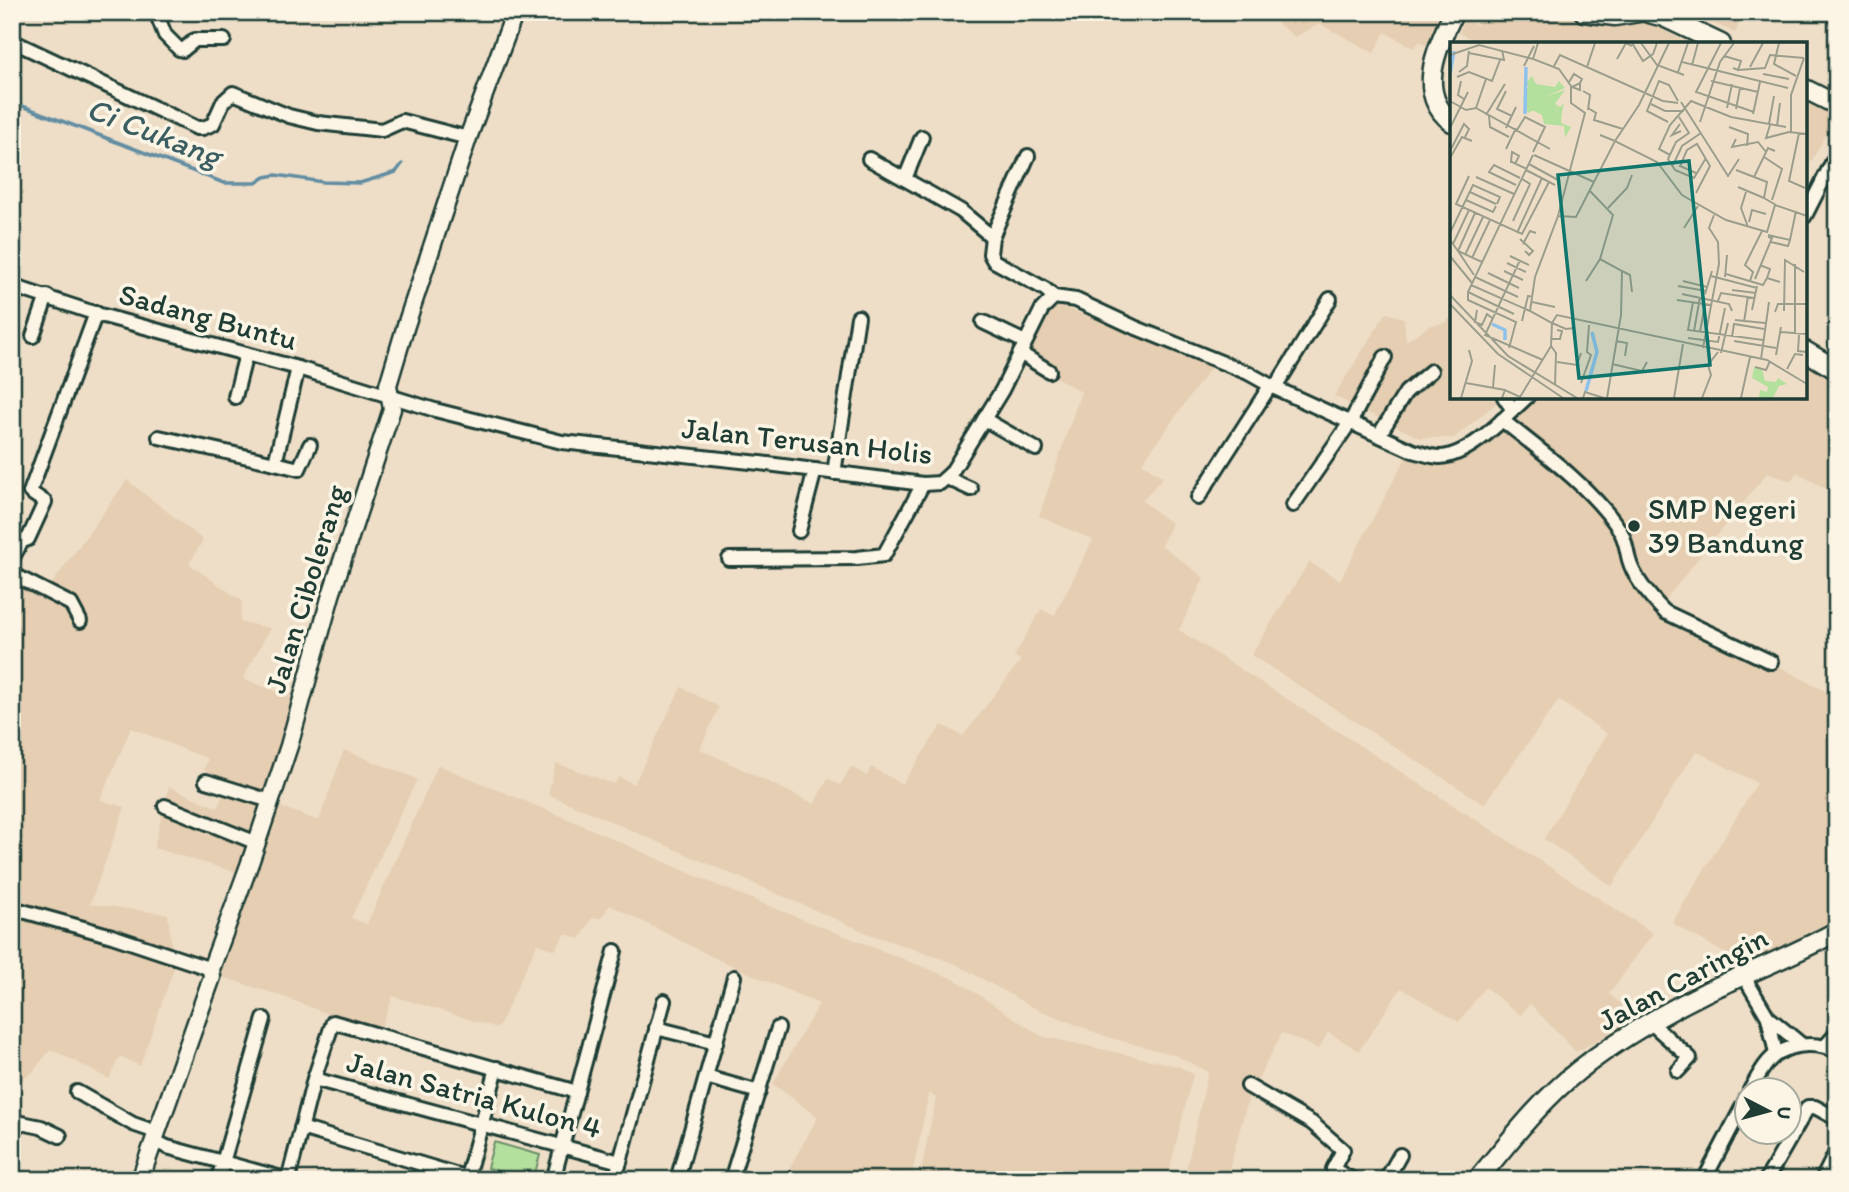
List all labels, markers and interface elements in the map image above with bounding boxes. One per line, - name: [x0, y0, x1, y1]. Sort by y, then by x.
- inset map: [1450, 42, 1807, 399]
- water label: Ci Cukang: [82, 89, 230, 176]
- street label: Sadang Buntu: [115, 275, 301, 358]
- street label: Jalan Terusan Holis: [680, 409, 934, 472]
- street label: Jalan Cibolerang: [256, 480, 355, 697]
- place label: SMP Negeri 39 Bandung: [1648, 490, 1804, 561]
- marker: SMP Negeri 39 Bandung: [1626, 518, 1642, 534]
- street label: Jalan Caringin: [1592, 918, 1774, 1039]
- street label: Jalan Satria Kulon 4: [343, 1043, 605, 1146]
- north arrow: [1734, 1076, 1804, 1146]
- text: U: [1772, 1105, 1797, 1120]

